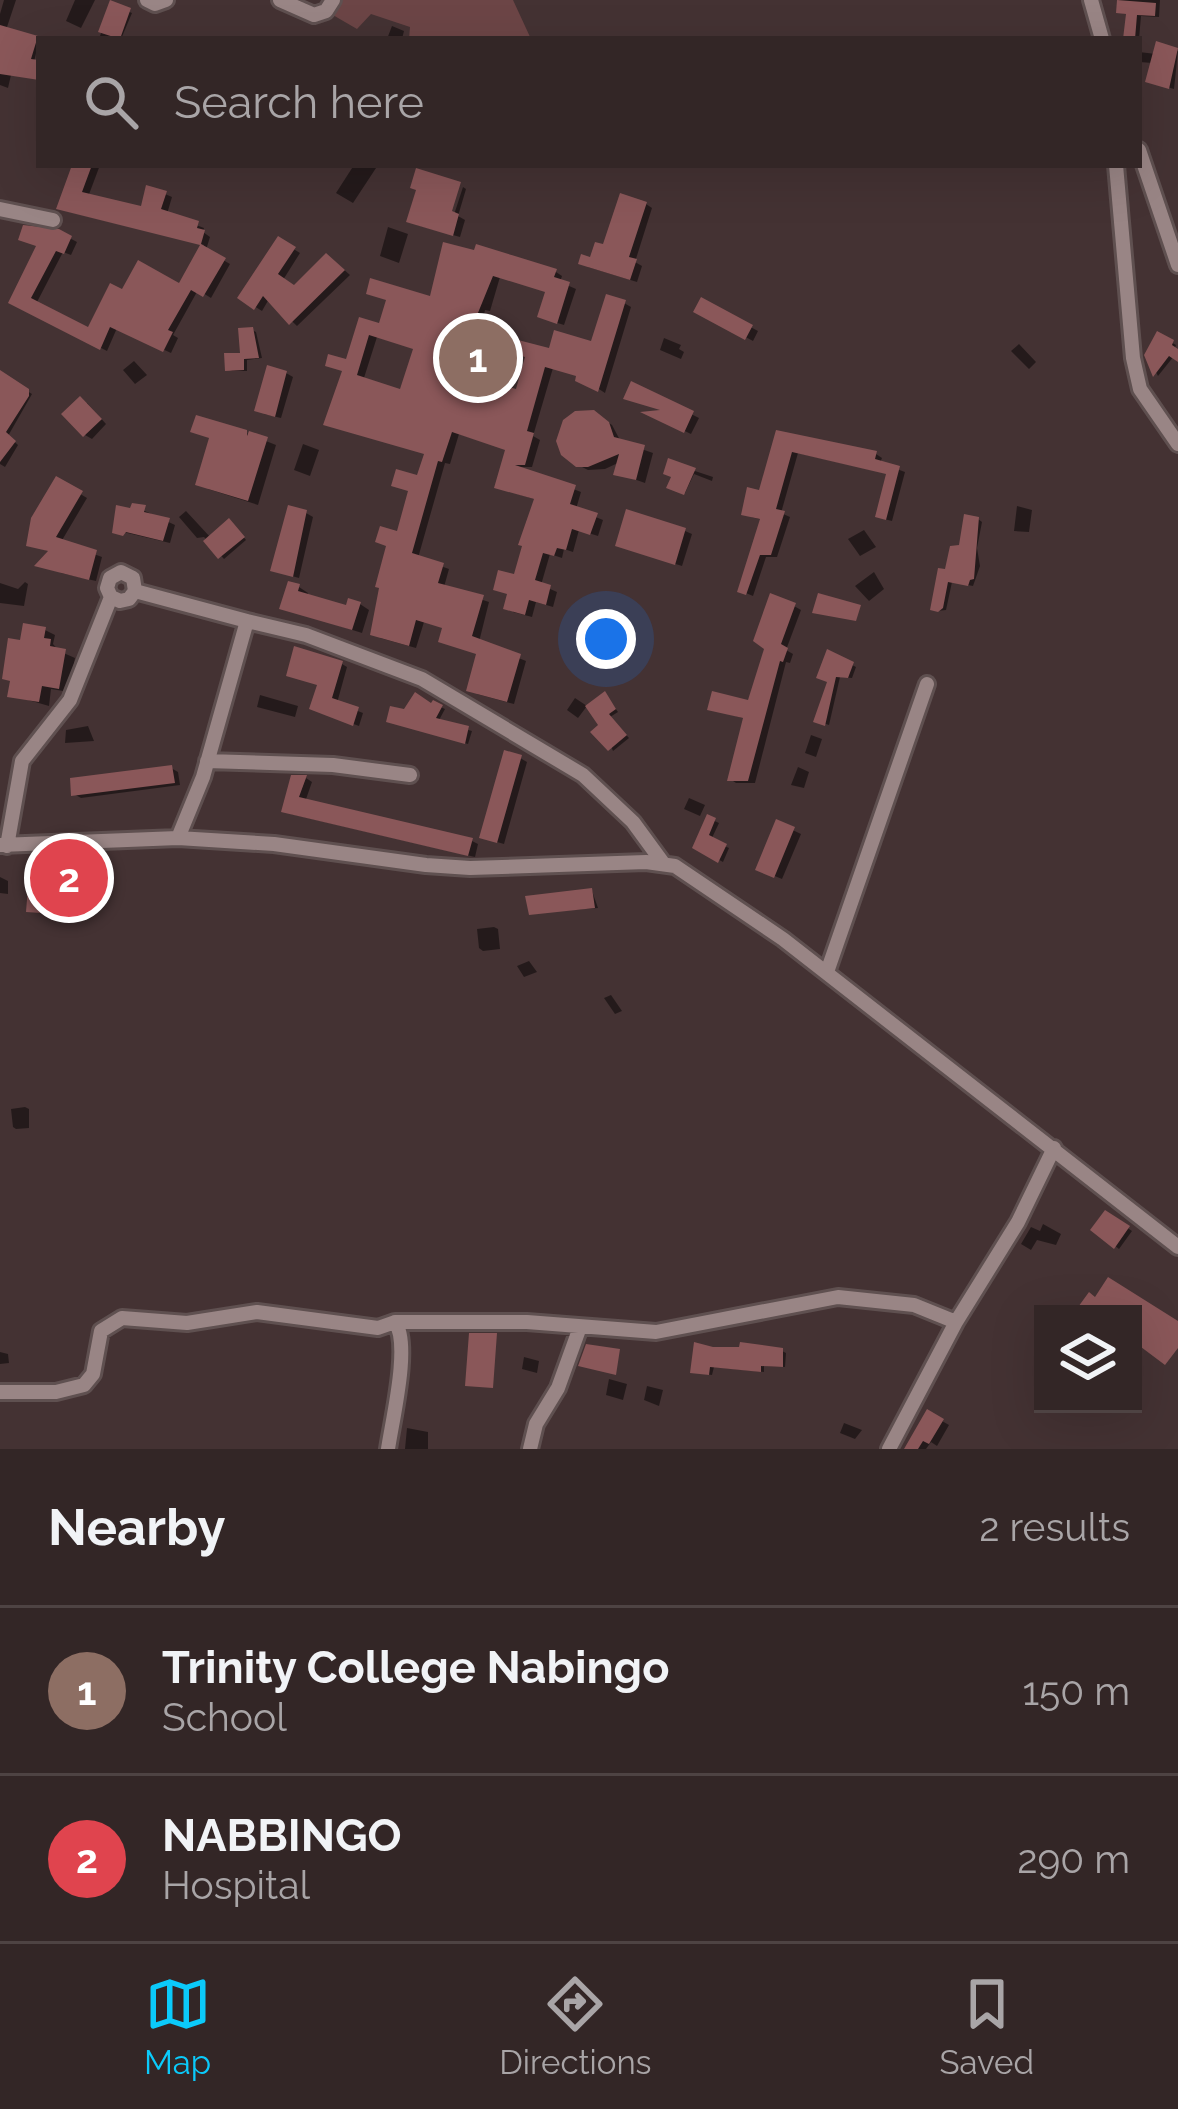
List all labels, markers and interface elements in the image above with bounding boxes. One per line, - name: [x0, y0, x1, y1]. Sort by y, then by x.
- search box: [36, 36, 1142, 168]
- icon: search: [78, 69, 144, 135]
- text: Search here: [174, 76, 424, 129]
- pin: 1: [439, 313, 517, 403]
- your location: [576, 609, 636, 669]
- pin: 2: [30, 833, 108, 923]
- map controls: [1034, 1305, 1142, 1413]
- button: layers: [1034, 1305, 1142, 1413]
- text: Nearby: [48, 1497, 225, 1557]
- text: 2 results: [979, 1504, 1130, 1550]
- text: Trinity College Nabingo: [162, 1641, 669, 1694]
- text: 1: [77, 1668, 97, 1714]
- text: 150 m: [1022, 1668, 1130, 1714]
- text: School: [162, 1694, 287, 1740]
- text: NABBINGO: [162, 1809, 402, 1862]
- text: 2: [76, 1836, 98, 1882]
- text: 290 m: [1017, 1836, 1130, 1882]
- text: Hospital: [162, 1862, 310, 1908]
- tab: Map: [144, 1971, 211, 2082]
- tab: Directions: [499, 1971, 652, 2082]
- tab: Saved: [940, 1971, 1034, 2082]

